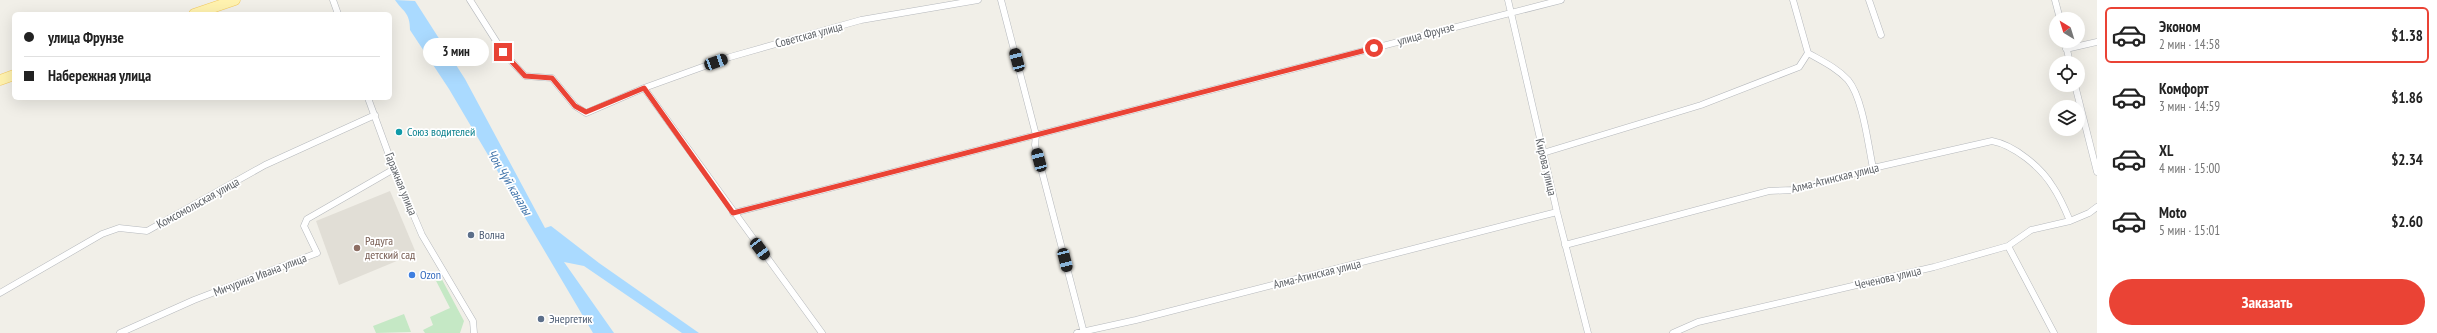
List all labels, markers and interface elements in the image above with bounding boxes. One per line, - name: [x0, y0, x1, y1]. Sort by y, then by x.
- north arrow: [2049, 12, 2085, 48]
- map controls: [2049, 12, 2085, 136]
- icon: car: [2111, 17, 2147, 53]
- text: Эконом: [2159, 17, 2200, 36]
- street label: Советская улица: [773, 18, 844, 51]
- street label: улица Фрунзе: [1396, 19, 1456, 48]
- text: $1.38: [2391, 26, 2423, 45]
- text: улица Фрунзе: [48, 28, 124, 47]
- text: 2 мин · 14:58: [2159, 36, 2220, 53]
- callout: 3 мин: [423, 38, 489, 66]
- route start: [1365, 39, 1383, 57]
- text: 3 мин: [442, 43, 470, 60]
- route end: [494, 43, 512, 61]
- car: [1008, 47, 1026, 73]
- car: [703, 52, 729, 72]
- button: locate: [2049, 56, 2085, 92]
- text: Набережная улица: [48, 66, 151, 85]
- icon: car: [2111, 79, 2147, 115]
- text: Комфорт: [2159, 79, 2209, 98]
- text: $1.86: [2391, 88, 2423, 107]
- text: 3 мин · 14:59: [2159, 98, 2220, 115]
- button: layers: [2049, 100, 2085, 136]
- place label: Союз водителей: [407, 124, 475, 139]
- marker: Союз водителей: [394, 127, 404, 137]
- street label: Кирова улица: [1533, 137, 1560, 197]
- icon: car: [2111, 141, 2147, 177]
- text: XL: [2159, 141, 2173, 160]
- water label: Чоң Чүй каналы: [483, 146, 536, 219]
- car: [1030, 147, 1048, 173]
- street label: Гаражная улица: [382, 150, 421, 218]
- text: $2.34: [2391, 150, 2423, 169]
- street label: Алма-Атинская улица: [1789, 159, 1880, 196]
- text: 4 мин · 15:00: [2159, 160, 2220, 177]
- street label: Комсомольская улица: [154, 174, 242, 231]
- icon: car: [2111, 203, 2147, 239]
- text: Moto: [2159, 203, 2187, 222]
- text: $2.60: [2391, 212, 2423, 231]
- text: 5 мин · 15:01: [2159, 222, 2220, 239]
- place label: Волна: [479, 227, 505, 242]
- marker: Волна: [466, 230, 476, 240]
- place label: Радуга детский сад: [365, 233, 416, 262]
- car: [748, 236, 772, 262]
- marker: Радуга детский сад: [352, 243, 362, 253]
- car: [1056, 247, 1074, 273]
- street label: Мичурина Ивана улица: [211, 250, 309, 299]
- street label: Алма-Атинская улица: [1271, 255, 1362, 292]
- street label: Чеченова улица: [1853, 263, 1923, 292]
- place label: Ozon: [420, 267, 441, 282]
- marker: Ozon: [407, 270, 417, 280]
- button: Заказать: [2109, 279, 2425, 325]
- place label: Энергетик: [549, 311, 592, 326]
- marker: Энергетик: [536, 314, 546, 324]

